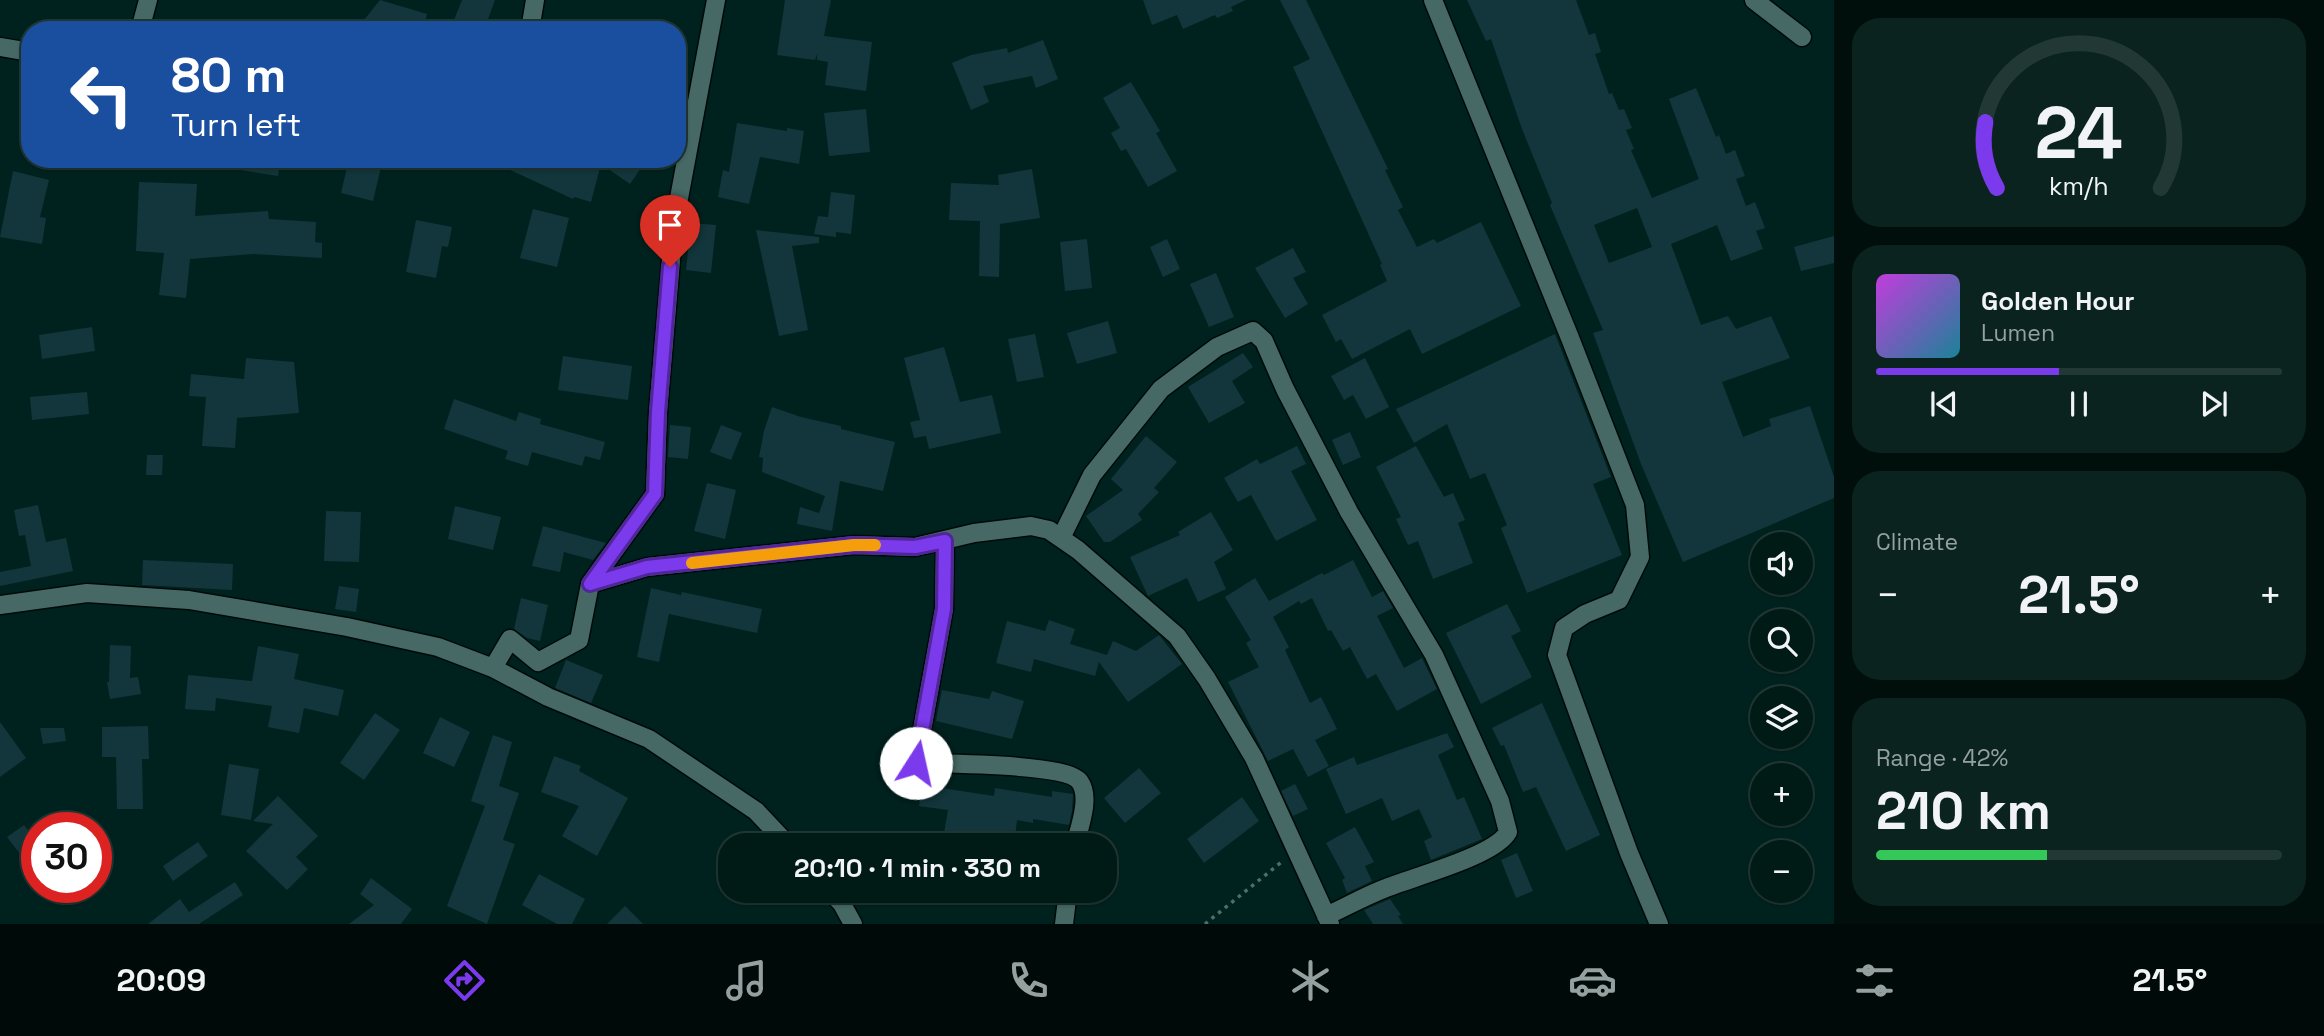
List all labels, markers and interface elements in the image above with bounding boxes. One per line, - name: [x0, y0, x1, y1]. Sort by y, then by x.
- text: 80 m: [171, 44, 286, 106]
- icon: left: [56, 49, 147, 140]
- text: 24: [2035, 87, 2123, 180]
- text: Turn left: [171, 105, 301, 145]
- text: km/h: [2049, 170, 2109, 202]
- pin: [640, 195, 700, 267]
- icon: arrive: [651, 206, 689, 244]
- text: Golden Hour: [1981, 284, 2135, 318]
- text: Lumen: [1981, 318, 2055, 348]
- icon: previous: [1925, 385, 1963, 423]
- icon: pause: [2060, 385, 2098, 423]
- icon: next: [2195, 385, 2233, 423]
- text: Climate: [1876, 527, 1958, 557]
- map controls: [1750, 532, 1813, 903]
- button: sound: [1750, 532, 1813, 595]
- text: 21.5°: [2018, 562, 2140, 628]
- text: −: [1876, 571, 1900, 619]
- text: +: [2258, 571, 2282, 619]
- button: search: [1750, 609, 1813, 672]
- button: layers: [1750, 686, 1813, 749]
- position arrow: [879, 726, 953, 800]
- text: Range · 42%: [1876, 743, 2008, 773]
- button: +: [1750, 763, 1813, 826]
- text: 210 km: [1876, 778, 2051, 844]
- speed limit sign: 30: [21, 812, 112, 903]
- button: −: [1750, 840, 1813, 903]
- text: 20:10 · 1 min · 330 m: [794, 851, 1041, 885]
- icon: directions: [440, 956, 489, 1005]
- icon: music: [722, 956, 771, 1005]
- icon: phone: [1004, 956, 1053, 1005]
- icon: climate: [1286, 956, 1335, 1005]
- icon: car: [1568, 956, 1617, 1005]
- icon: filters: [1850, 956, 1899, 1005]
- text: 20:09: [117, 960, 206, 1000]
- text: 21.5°: [2133, 960, 2207, 1000]

